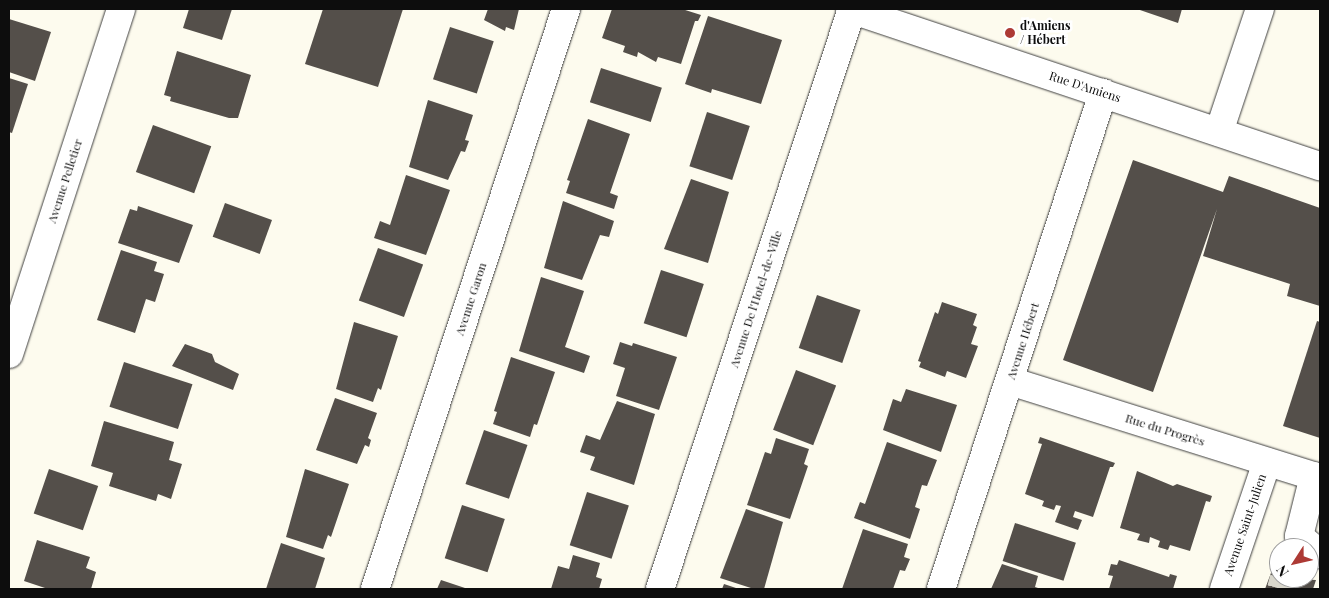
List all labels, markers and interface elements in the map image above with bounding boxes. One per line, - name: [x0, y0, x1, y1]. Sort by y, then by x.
- place label: d'Amiens / Hébert: [1020, 19, 1070, 47]
- marker: d'Amiens / Hébert: [1004, 27, 1016, 39]
- street label: Rue D'Amiens: [1047, 69, 1123, 105]
- street label: Avenue Pelletier: [45, 137, 85, 225]
- street label: Avenue De l'Hotel-de-Ville: [727, 228, 785, 370]
- street label: Avenue Garon: [452, 261, 490, 337]
- street label: Avenue Hébert: [1004, 301, 1042, 381]
- street label: Rue du Progrès: [1124, 411, 1206, 449]
- street label: Avenue Saint-Julien: [1221, 472, 1269, 578]
- north arrow: [1269, 538, 1319, 588]
- text: N: [1271, 562, 1293, 581]

